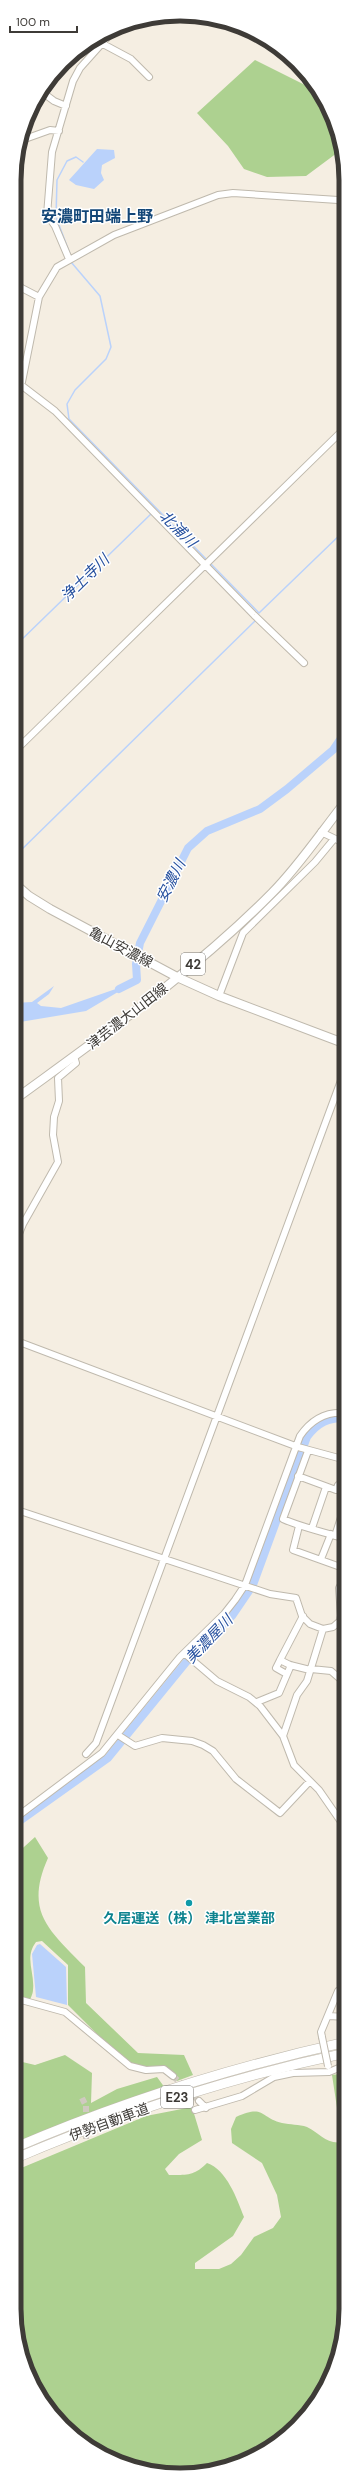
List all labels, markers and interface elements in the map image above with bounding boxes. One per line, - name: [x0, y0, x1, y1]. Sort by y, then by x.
- scale bar: [10, 8, 77, 34]
- text: 100 m: [16, 14, 50, 30]
- district label: 安濃町田端上野: [41, 206, 153, 227]
- water label: 北浦川: [155, 506, 202, 553]
- water label: 浄土寺川: [56, 549, 115, 606]
- water label: 安濃川: [152, 855, 191, 906]
- street label: 亀山安濃線: [86, 923, 156, 971]
- road number: 42: [181, 953, 205, 975]
- street label: 津芸濃大山田線: [83, 979, 171, 1053]
- water label: 美濃屋川: [181, 1609, 238, 1668]
- marker: 久居運送（株） 津北営業部: [184, 1898, 194, 1908]
- place label: 久居運送（株） 津北営業部: [103, 1909, 275, 1927]
- road number: E23: [161, 2086, 193, 2108]
- street label: 伊勢自動車道: [66, 2099, 152, 2145]

